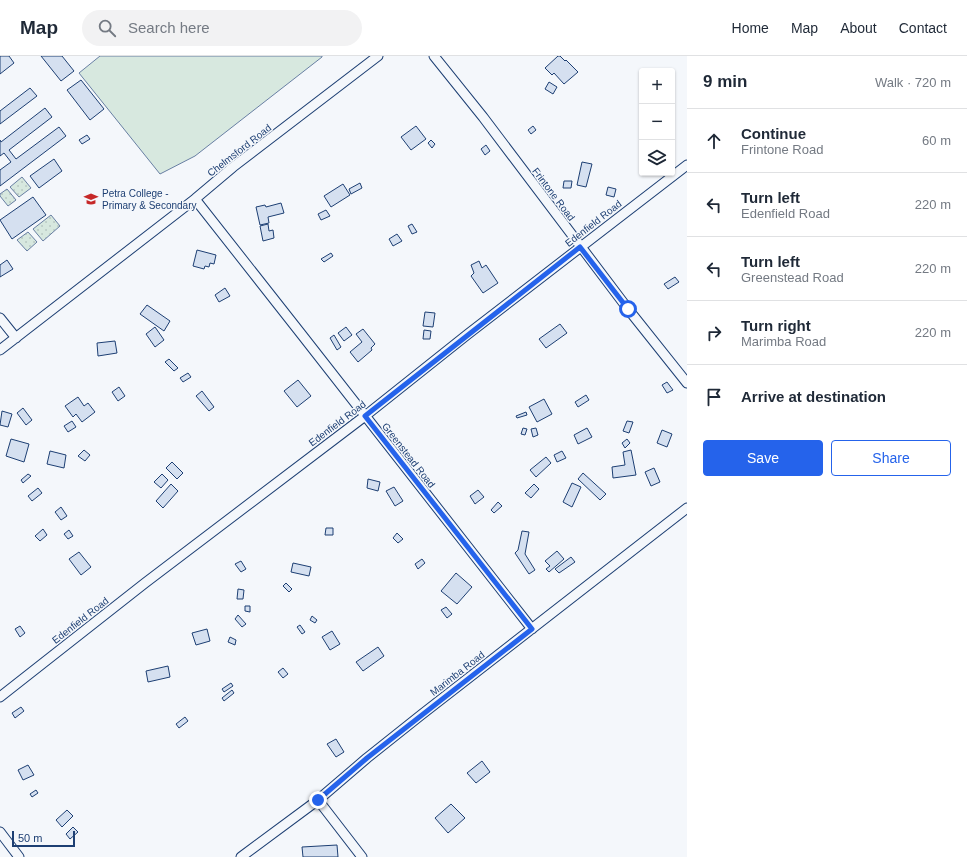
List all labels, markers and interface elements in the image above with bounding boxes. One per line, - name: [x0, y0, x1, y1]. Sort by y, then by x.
- search box: [82, 10, 362, 46]
- text: Map: [20, 17, 58, 38]
- icon: search: [96, 17, 118, 39]
- text: Search here: [128, 19, 210, 36]
- text: Home: [732, 20, 769, 36]
- text: Map: [791, 20, 818, 36]
- text: About: [840, 20, 877, 36]
- text: Contact: [899, 20, 947, 36]
- map controls: [639, 68, 675, 176]
- button: +: [639, 68, 675, 104]
- text: 9 min: [703, 72, 747, 91]
- text: Walk · 720 m: [875, 75, 951, 90]
- button: −: [639, 104, 675, 140]
- street label: Chelmsford Road: [205, 122, 273, 179]
- text: Continue: [741, 125, 806, 142]
- icon: ahead: [703, 130, 725, 152]
- text: 60 m: [922, 133, 951, 148]
- button: layers: [639, 140, 675, 176]
- text: Frintone Road: [741, 142, 823, 157]
- street label: Frintone Road: [530, 166, 577, 223]
- place label: Petra College - Primary & Secondary: [102, 188, 196, 211]
- text: Turn left: [741, 189, 800, 206]
- school or university icon: Petra College - Primary & Secondary: [83, 191, 99, 207]
- icon: left: [703, 194, 725, 216]
- text: 220 m: [915, 197, 951, 212]
- street label: Edenfield Road: [563, 198, 624, 249]
- text: Edenfield Road: [741, 206, 830, 221]
- text: Turn left: [741, 253, 800, 270]
- icon: left: [703, 258, 725, 280]
- text: 220 m: [915, 261, 951, 276]
- text: Greenstead Road: [741, 270, 844, 285]
- route start: [619, 300, 637, 318]
- text: Turn right: [741, 317, 811, 334]
- icon: right: [703, 322, 725, 344]
- text: 220 m: [915, 325, 951, 340]
- text: Marimba Road: [741, 334, 826, 349]
- icon: arrive: [703, 386, 725, 408]
- text: Arrive at destination: [741, 388, 886, 405]
- street label: Edenfield Road: [307, 398, 368, 448]
- street label: Greenstead Road: [380, 421, 437, 490]
- button: Save: [703, 440, 823, 476]
- button: Share: [831, 440, 951, 476]
- street label: Edenfield Road: [50, 595, 111, 646]
- street label: Marimba Road: [428, 649, 487, 698]
- route end: [309, 791, 327, 809]
- scale bar: [12, 829, 75, 848]
- text: 50 m: [18, 832, 42, 844]

